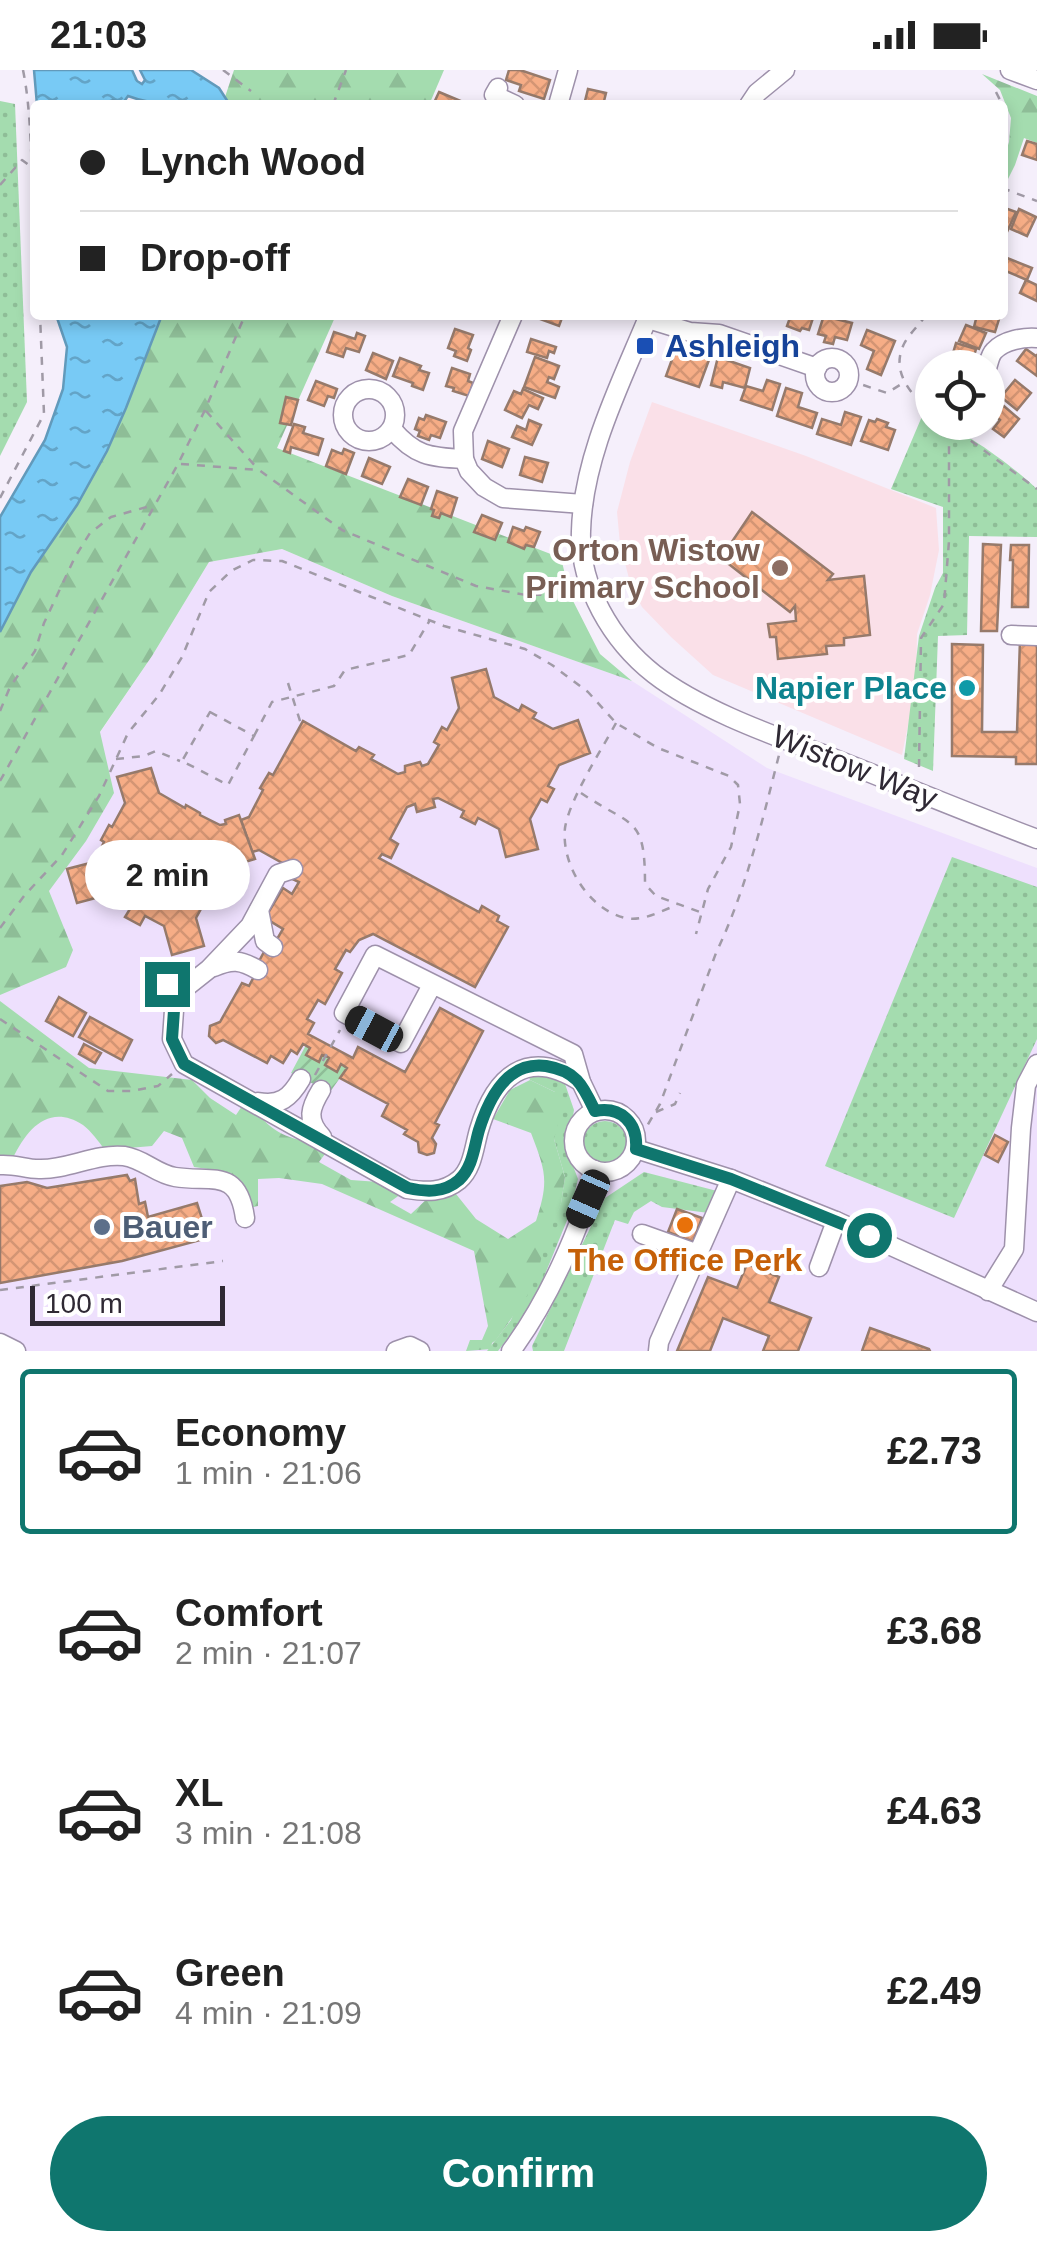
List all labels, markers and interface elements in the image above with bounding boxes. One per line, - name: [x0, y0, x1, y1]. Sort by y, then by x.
- text: 21:03: [50, 14, 147, 56]
- text: Lynch Wood: [140, 141, 366, 183]
- text: Drop-off: [140, 237, 290, 279]
- place label: Ashleigh: [665, 328, 800, 364]
- marker: Ashleigh: [634, 335, 656, 357]
- map controls: [915, 350, 1005, 440]
- button: locate: [915, 350, 1005, 440]
- place label: Orton Wistow Primary School: [525, 532, 760, 605]
- marker: Orton Wistow Primary School: [769, 557, 791, 579]
- place label: Napier Place: [755, 670, 947, 706]
- marker: Napier Place: [956, 677, 978, 699]
- street label: Wistow Way: [767, 718, 943, 816]
- callout: 2 min: [84, 839, 250, 909]
- text: 2 min: [126, 857, 209, 893]
- route end: [145, 962, 190, 1007]
- car: [340, 1002, 408, 1056]
- car: [562, 1165, 614, 1233]
- place label: Bauer: [122, 1209, 213, 1245]
- route start: [847, 1213, 892, 1258]
- marker: The Office Perk: [674, 1214, 696, 1236]
- marker: Bauer: [91, 1216, 113, 1238]
- place label: The Office Perk: [568, 1242, 803, 1278]
- scale bar: [30, 1281, 225, 1326]
- text: 100 m: [45, 1288, 123, 1319]
- icon: car: [55, 1407, 145, 1497]
- text: Economy: [175, 1412, 346, 1454]
- text: £2.73: [887, 1430, 982, 1472]
- text: 1 min · 21:06: [175, 1455, 362, 1491]
- icon: car: [55, 1587, 145, 1677]
- text: Comfort: [175, 1592, 323, 1634]
- text: £3.68: [887, 1610, 982, 1652]
- text: 2 min · 21:07: [175, 1635, 362, 1671]
- icon: car: [55, 1767, 145, 1857]
- text: XL: [175, 1772, 224, 1814]
- text: £4.63: [887, 1790, 982, 1832]
- text: 3 min · 21:08: [175, 1815, 362, 1851]
- icon: car: [55, 1947, 145, 2037]
- text: Green: [175, 1952, 285, 1994]
- text: £2.49: [887, 1970, 982, 2012]
- text: 4 min · 21:09: [175, 1995, 362, 2031]
- button: Confirm: [50, 2116, 987, 2231]

